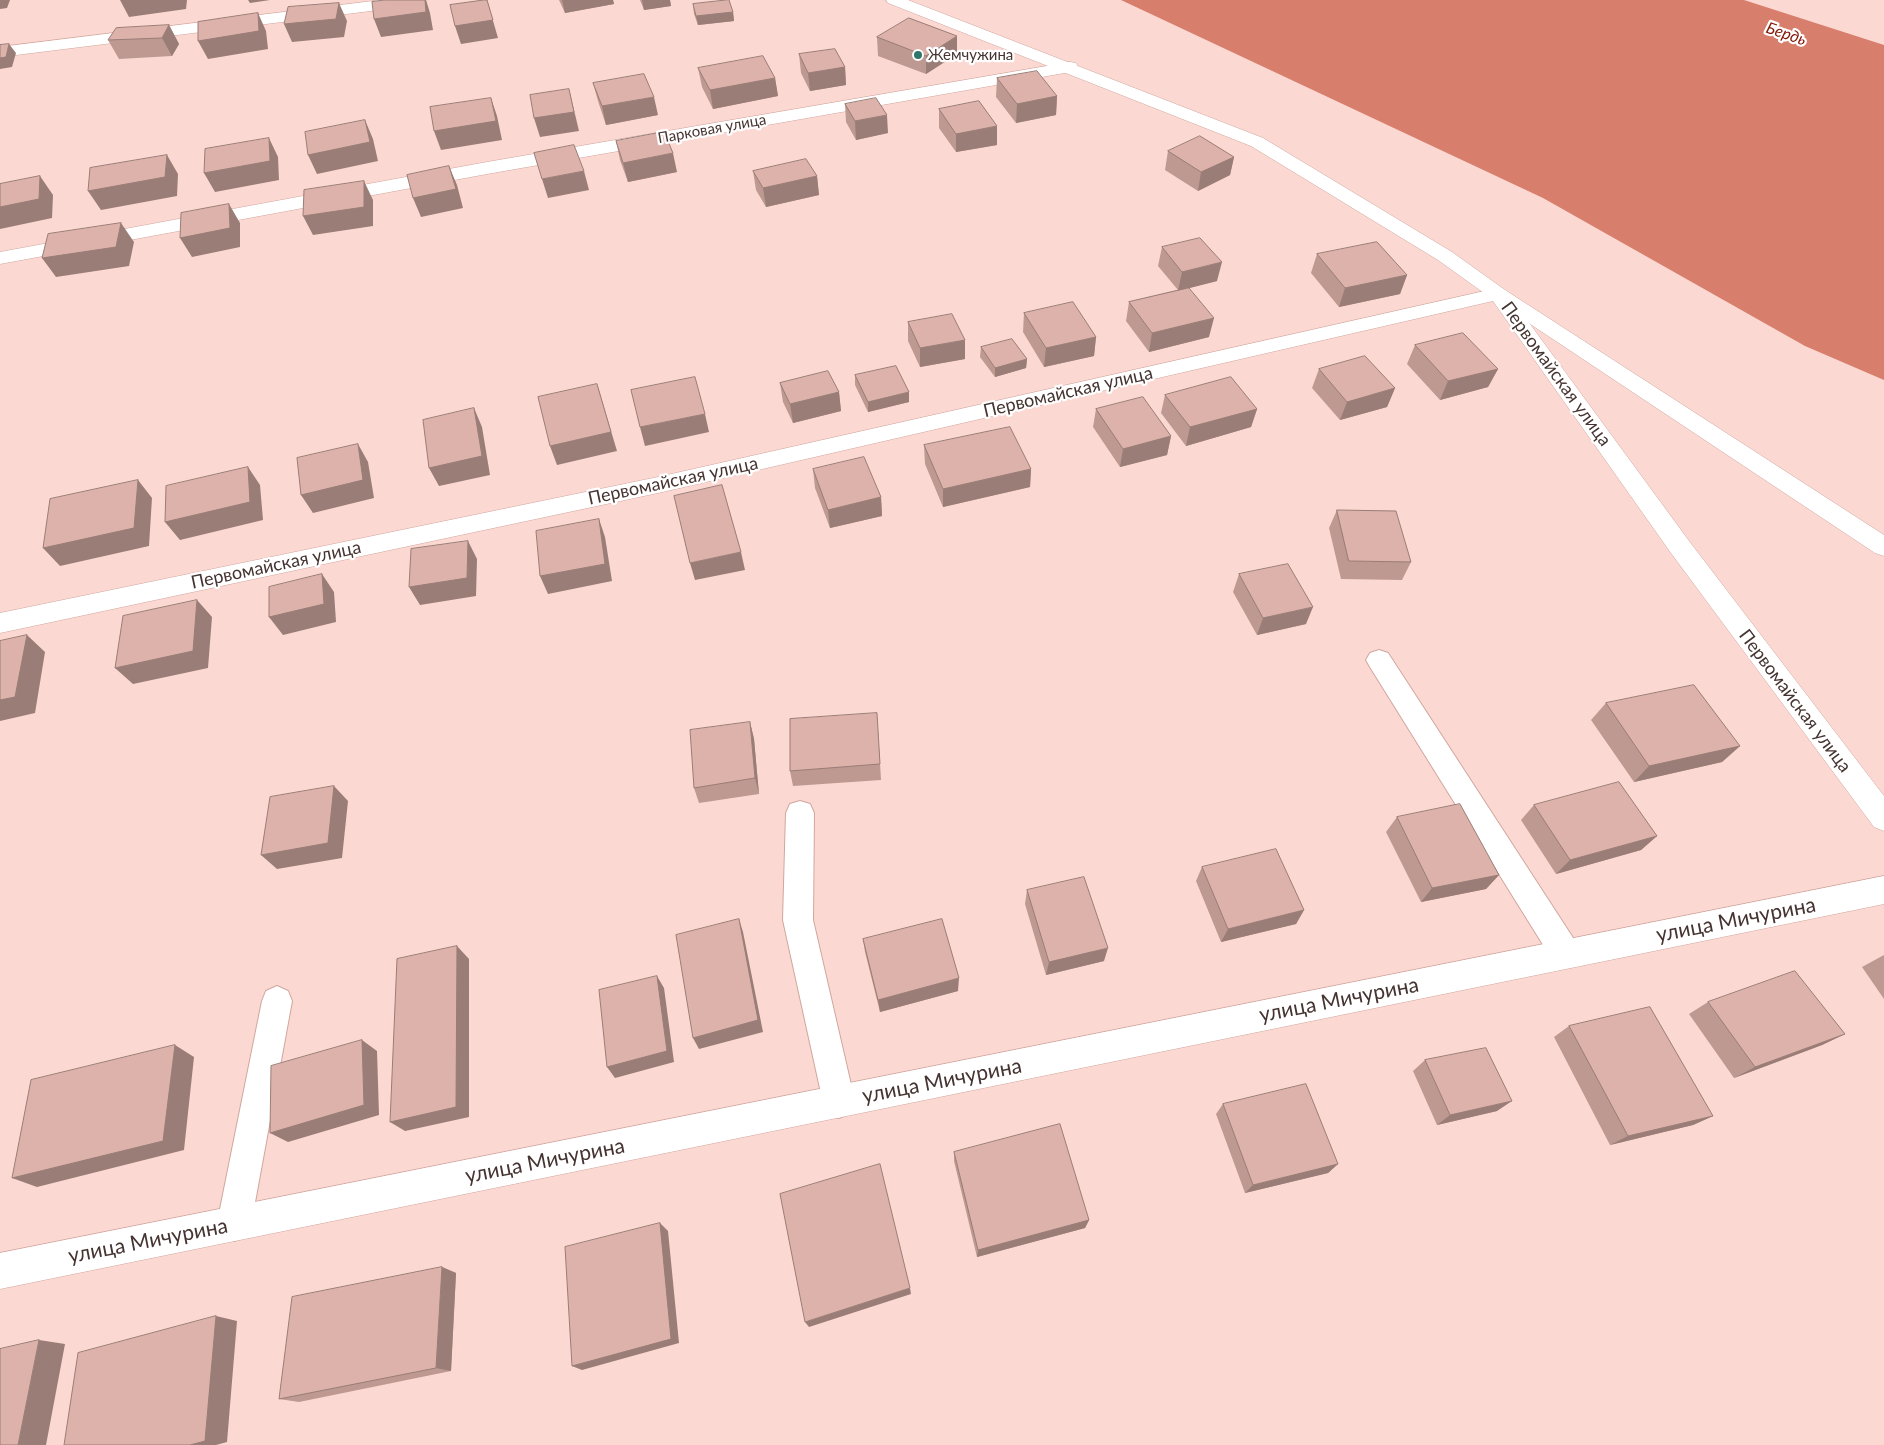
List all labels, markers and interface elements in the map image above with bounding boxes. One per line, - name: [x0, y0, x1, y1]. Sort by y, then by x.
- water label: Бердь: [1763, 18, 1809, 50]
- place label: Жемчужина: [928, 46, 1013, 64]
- marker: Жемчужина: [912, 49, 924, 61]
- street label: Парковая улица: [656, 111, 768, 147]
- street label: Первомайская улица: [1496, 298, 1616, 450]
- street label: Первомайская улица: [981, 362, 1155, 422]
- street label: Первомайская улица: [586, 452, 760, 510]
- street label: Первомайская улица: [189, 536, 363, 594]
- street label: Первомайская улица: [1734, 625, 1856, 777]
- street label: улица Мичурина: [1654, 892, 1818, 948]
- street label: улица Мичурина: [1257, 972, 1421, 1028]
- street label: улица Мичурина: [860, 1053, 1024, 1109]
- street label: улица Мичурина: [463, 1133, 627, 1189]
- street label: улица Мичурина: [66, 1213, 230, 1269]

